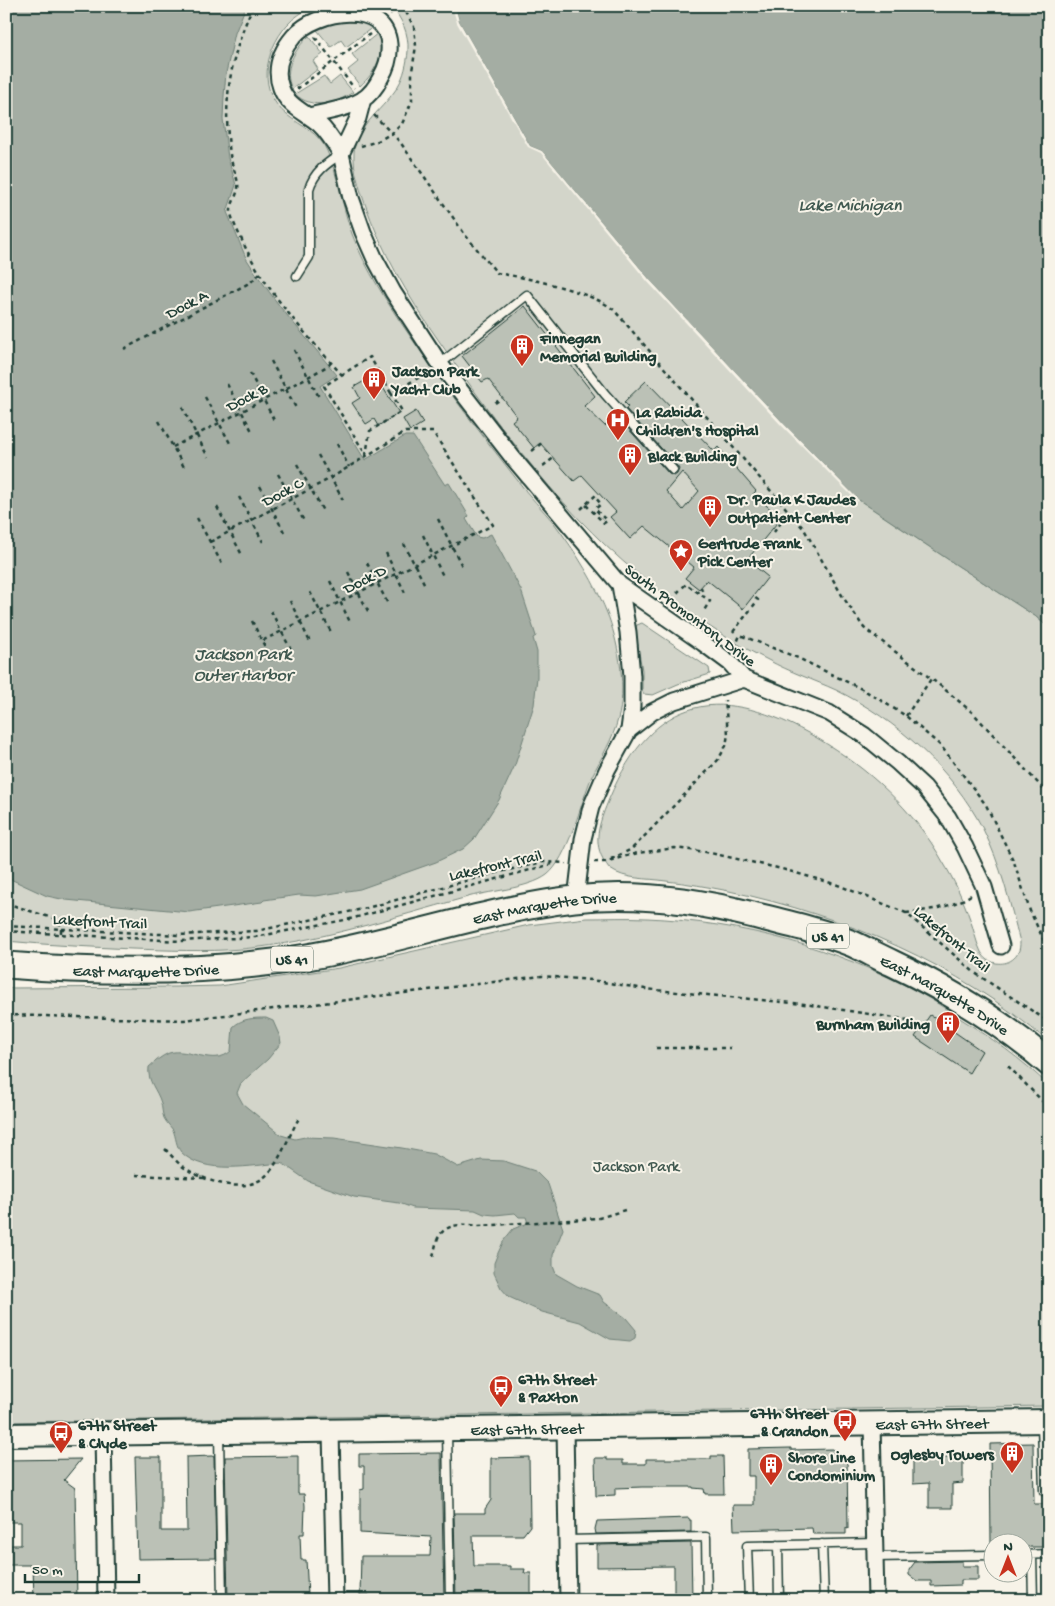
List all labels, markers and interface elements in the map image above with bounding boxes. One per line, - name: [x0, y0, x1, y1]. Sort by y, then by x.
- water label: Lake Michigan: [798, 196, 902, 217]
- street label: Dock A: [163, 287, 213, 325]
- place label: Finnegan Memorial Building: [539, 331, 657, 368]
- building icon: Finnegan Memorial Building: [509, 333, 535, 367]
- place label: Jackson Park Yacht Club: [390, 364, 480, 401]
- building icon: Jackson Park Yacht Club: [361, 366, 387, 400]
- street label: Dock B: [223, 380, 272, 418]
- place label: La Rabida Children's Hospital: [635, 405, 759, 442]
- hospital icon: La Rabida Children's Hospital: [605, 407, 631, 441]
- building icon: Black Building: [617, 442, 643, 476]
- place label: Black Building: [647, 449, 737, 468]
- street label: Dock C: [259, 475, 309, 513]
- place label: Dr. Paula K Jaudes Outpatient Center: [726, 492, 856, 529]
- building icon: Dr. Paula K Jaudes Outpatient Center: [697, 494, 723, 528]
- place label: Gertrude Frank Pick Center: [697, 536, 802, 573]
- place icon: Gertrude Frank Pick Center: [668, 538, 694, 572]
- street label: South Promontory Drive: [620, 561, 759, 673]
- street label: Dock D: [340, 562, 391, 600]
- water label: Jackson Park Outer Harbor: [194, 645, 296, 687]
- street label: Lakefront Trail: [448, 848, 544, 887]
- street label: East Marquette Drive: [471, 890, 618, 931]
- street label: Lakefront Trail: [908, 903, 993, 978]
- street label: Lakefront Trail: [52, 912, 148, 935]
- road number: US 41: [807, 924, 849, 948]
- road number: US 41: [271, 946, 313, 972]
- street label: East Marquette Drive: [876, 953, 1012, 1042]
- street label: East Marquette Drive: [72, 962, 220, 984]
- building icon: Burnham Building: [935, 1010, 961, 1044]
- place label: Burnham Building: [815, 1017, 930, 1036]
- park label: Jackson Park: [593, 1159, 681, 1178]
- place label: 67th Street & Paxton: [518, 1372, 597, 1409]
- bus stop icon: 67th Street & Paxton: [488, 1374, 514, 1408]
- place label: 67th Street & Crandon: [750, 1406, 829, 1443]
- bus stop icon: 67th Street & Crandon: [832, 1408, 858, 1442]
- street label: East 67th Street: [875, 1416, 990, 1436]
- place label: 67th Street & Clyde: [78, 1418, 157, 1455]
- bus stop icon: 67th Street & Clyde: [48, 1420, 74, 1454]
- street label: East 67th Street: [470, 1421, 585, 1442]
- building icon: Oglesby Towers: [999, 1440, 1025, 1474]
- place label: Oglesby Towers: [891, 1447, 995, 1466]
- place label: Shore Line Condominium: [787, 1450, 876, 1487]
- building icon: Shore Line Condominium: [758, 1452, 784, 1486]
- north arrow: [982, 1534, 1032, 1584]
- text: N: [1003, 1539, 1013, 1556]
- scale bar: [25, 1551, 139, 1583]
- text: 50 m: [32, 1562, 63, 1580]

